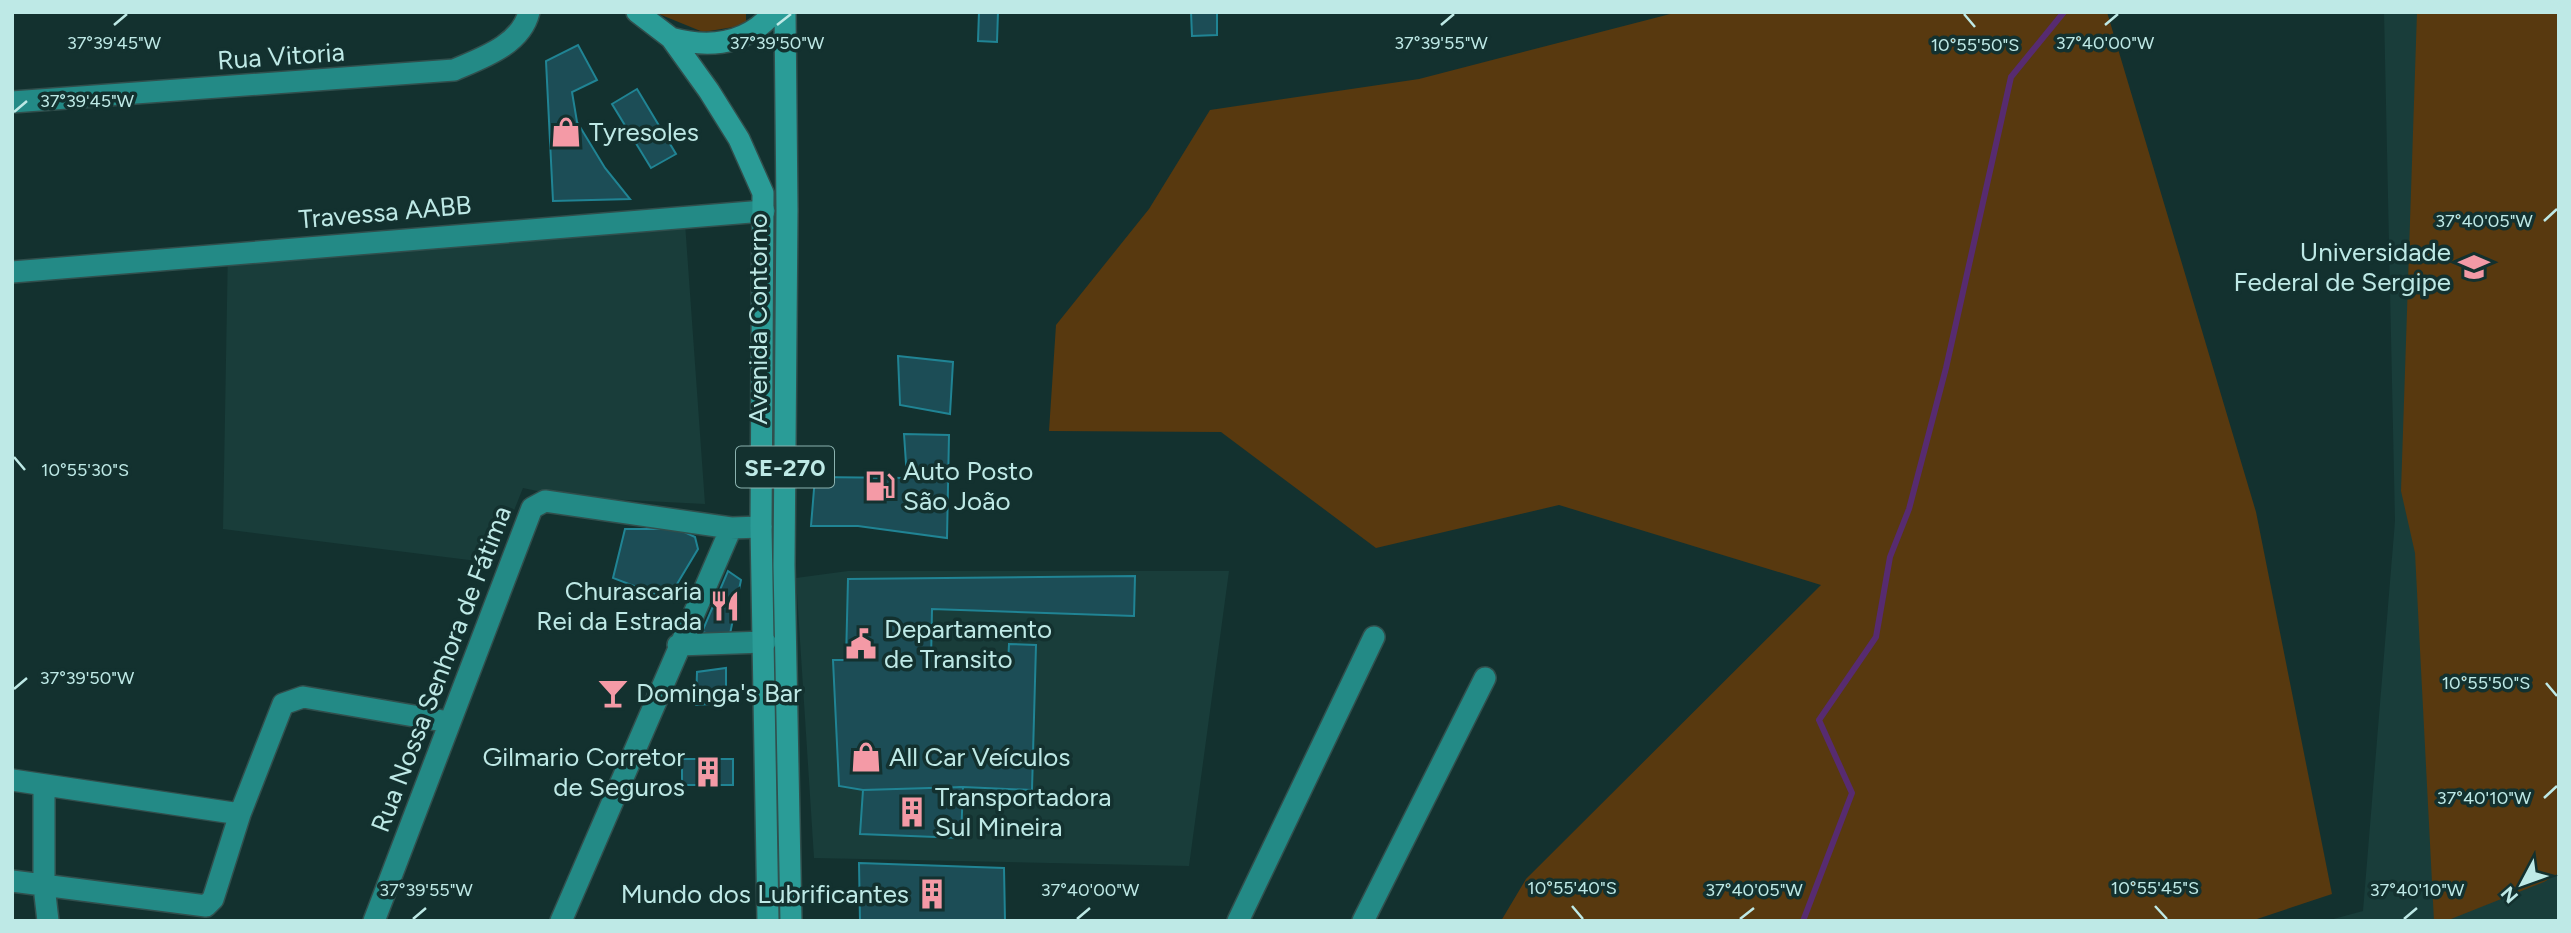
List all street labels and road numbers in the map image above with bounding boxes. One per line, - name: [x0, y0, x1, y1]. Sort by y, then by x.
- street label: Rua Vitoria: [216, 36, 346, 76]
- street label: Travessa AABB: [297, 189, 473, 235]
- street label: Avenida Contorno: [742, 213, 774, 425]
- road number: SE-270: [736, 446, 834, 488]
- street label: Rua Nossa Senhora de Fátima: [364, 501, 518, 837]

